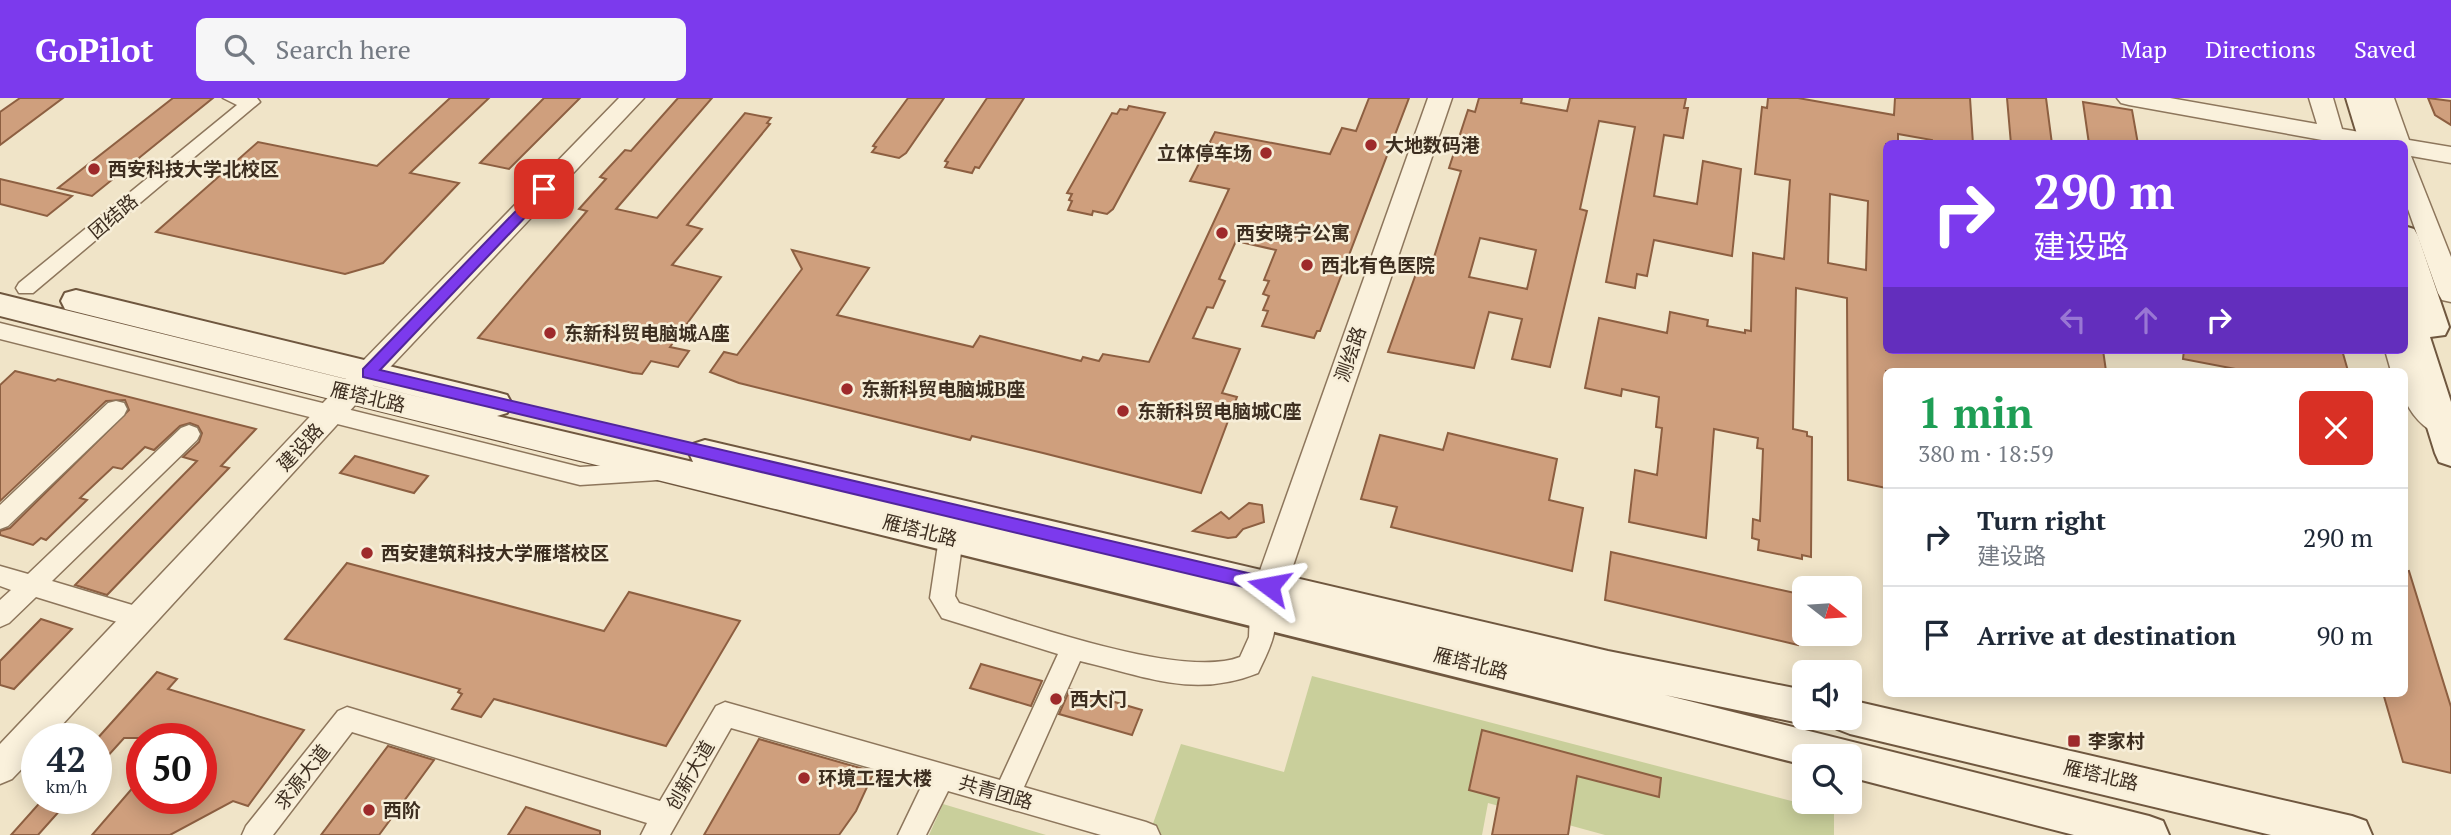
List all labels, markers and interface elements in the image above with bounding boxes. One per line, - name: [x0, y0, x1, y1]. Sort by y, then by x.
- search box: [196, 18, 686, 81]
- text: GoPilot: [35, 28, 154, 71]
- icon: search: [220, 30, 258, 68]
- text: Search here: [276, 32, 411, 66]
- text: Map: [2121, 33, 2167, 65]
- text: Directions: [2205, 33, 2316, 65]
- text: Saved: [2354, 33, 2416, 65]
- place label: 大地数码港: [1385, 132, 1480, 157]
- marker: 大地数码港: [1363, 137, 1379, 153]
- place label: 立体停车场: [1157, 140, 1252, 165]
- marker: 立体停车场: [1258, 145, 1274, 161]
- place label: 西安科技大学北校区: [108, 156, 279, 181]
- text: 290 m: [2033, 158, 2175, 223]
- pin: [514, 159, 574, 219]
- marker: 西安科技大学北校区: [86, 161, 102, 177]
- icon: right: [1918, 168, 2009, 259]
- icon: arrive: [525, 170, 563, 208]
- street label: 团结路: [83, 188, 143, 244]
- place label: 西安晓宁公寓: [1236, 220, 1350, 245]
- marker: 西安晓宁公寓: [1214, 225, 1230, 241]
- text: 建设路: [2033, 225, 2129, 267]
- place label: 西北有色医院: [1321, 252, 1435, 277]
- marker: 西北有色医院: [1299, 257, 1315, 273]
- icon: left: [2054, 301, 2092, 339]
- icon: ahead: [2127, 301, 2165, 339]
- icon: right: [2200, 301, 2238, 339]
- place label: 东新科贸电脑城A座: [564, 320, 730, 345]
- street label: 测绘路: [1328, 323, 1371, 385]
- marker: 东新科贸电脑城A座: [542, 325, 558, 341]
- street label: 雁塔北路: [328, 376, 408, 417]
- place label: 东新科贸电脑城B座: [861, 376, 1025, 401]
- marker: 东新科贸电脑城B座: [839, 381, 855, 397]
- text: 1 min: [1918, 384, 2033, 440]
- button: close: [2299, 391, 2373, 465]
- place label: 东新科贸电脑城C座: [1137, 398, 1301, 423]
- marker: 东新科贸电脑城C座: [1115, 403, 1131, 419]
- street label: 建设路: [271, 417, 328, 476]
- text: 380 m · 18:59: [1918, 438, 2053, 469]
- text: Turn right: [1977, 503, 2106, 537]
- street label: 雁塔北路: [880, 508, 960, 551]
- icon: right: [1918, 518, 1956, 556]
- text: 290 m: [2303, 520, 2373, 554]
- place label: 西安建筑科技大学雁塔校区: [381, 540, 609, 565]
- text: 建设路: [1977, 540, 2046, 571]
- marker: 西安建筑科技大学雁塔校区: [359, 545, 375, 561]
- position arrow: [1232, 549, 1306, 623]
- north arrow: [1792, 576, 1862, 646]
- map controls: [1792, 576, 1862, 814]
- icon: arrive: [1918, 616, 1956, 654]
- text: Arrive at destination: [1977, 618, 2236, 652]
- text: 90 m: [2317, 618, 2373, 652]
- street label: 雁塔北路: [1431, 641, 1511, 684]
- button: sound: [1792, 660, 1862, 730]
- place label: 西大门: [1070, 686, 1127, 711]
- marker: 西大门: [1048, 691, 1064, 707]
- speed limit sign: 50: [126, 723, 217, 814]
- place label: 李家村: [2088, 728, 2145, 753]
- marker: 李家村: [2066, 733, 2082, 749]
- text: 42: [47, 736, 86, 782]
- street label: 创新大道: [660, 736, 719, 814]
- street label: 求源大道: [268, 739, 335, 814]
- button: search: [1792, 744, 1862, 814]
- street label: 雁塔北路: [2061, 754, 2141, 795]
- place label: 环境工程大楼: [818, 765, 932, 790]
- street label: 共青团路: [956, 769, 1036, 814]
- marker: 环境工程大楼: [796, 770, 812, 786]
- text: km/h: [46, 774, 87, 798]
- place label: 西阶: [383, 797, 421, 822]
- marker: 西阶: [361, 802, 377, 818]

